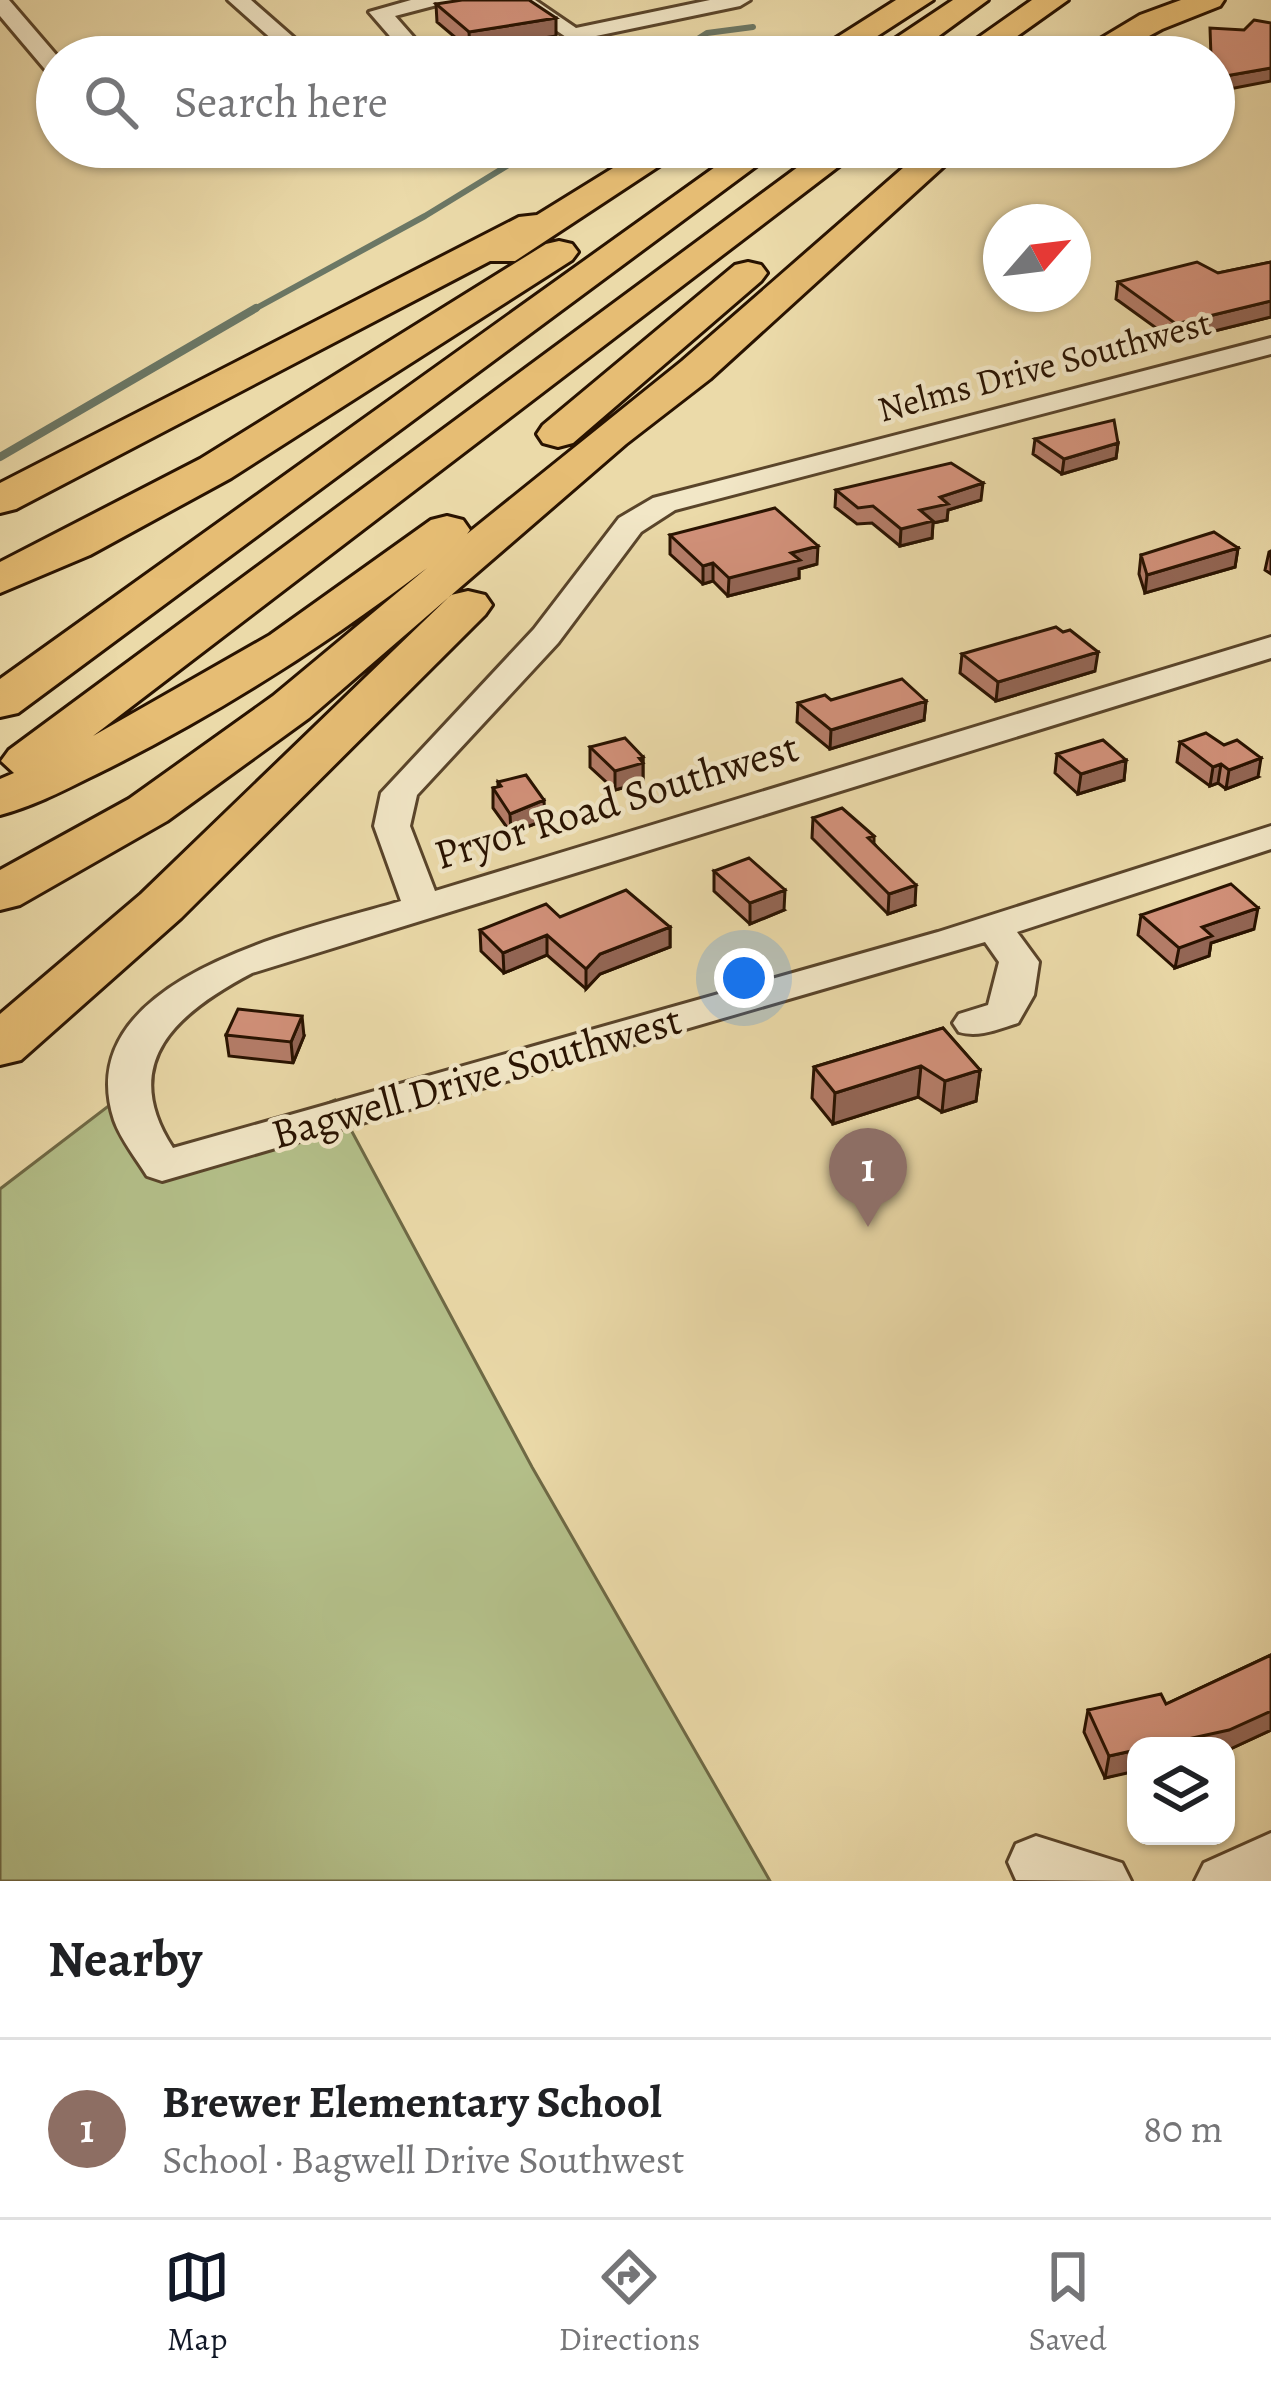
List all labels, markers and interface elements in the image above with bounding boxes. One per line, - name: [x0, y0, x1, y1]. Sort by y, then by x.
- search box: [36, 36, 1235, 168]
- icon: search: [78, 69, 144, 135]
- text: Search here: [174, 71, 388, 133]
- north arrow: [983, 204, 1091, 312]
- street label: Nelms Drive Southwest: [872, 297, 1216, 434]
- street label: Pryor Road Southwest: [427, 718, 805, 883]
- your location: [714, 948, 774, 1008]
- street label: Bagwell Drive Southwest: [265, 991, 688, 1162]
- pin: 1: [829, 1128, 907, 1227]
- map controls: [1127, 1737, 1235, 1845]
- button: layers: [1127, 1737, 1235, 1845]
- text: Nearby: [48, 1924, 202, 1994]
- text: Brewer Elementary School: [162, 2071, 662, 2133]
- text: 1: [80, 2102, 94, 2155]
- text: 80 m: [1143, 2102, 1223, 2155]
- text: School · Bagwell Drive Southwest: [162, 2133, 684, 2186]
- tab: Map: [164, 2244, 230, 2361]
- tab: Directions: [559, 2244, 700, 2361]
- tab: Saved: [1029, 2244, 1107, 2361]

